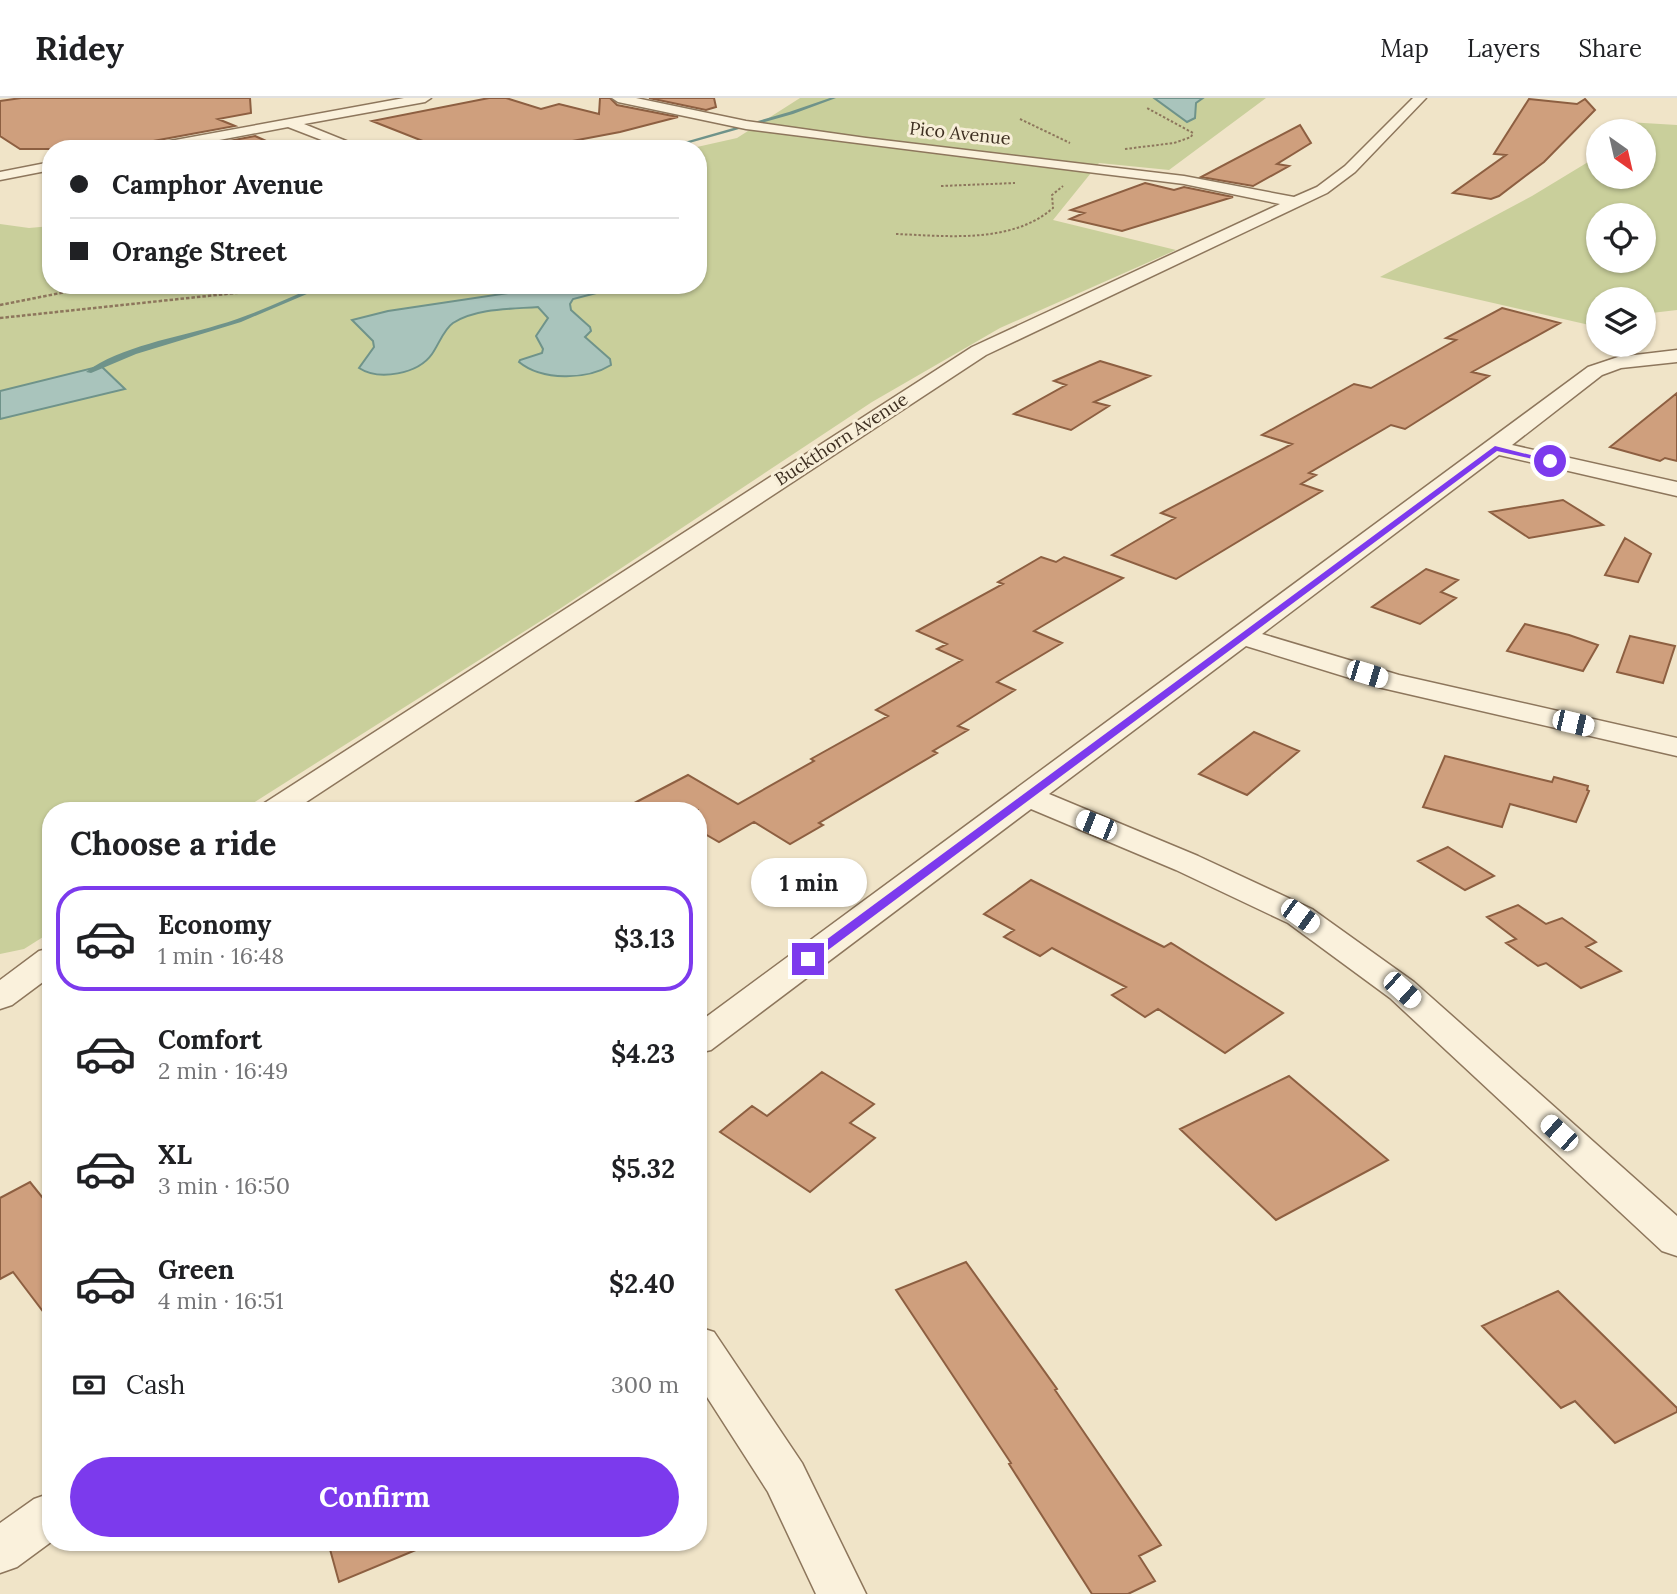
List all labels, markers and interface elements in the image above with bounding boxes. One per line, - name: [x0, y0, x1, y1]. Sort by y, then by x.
- text: Ridey: [35, 27, 124, 69]
- text: Map: [1380, 33, 1429, 64]
- text: Layers: [1467, 33, 1540, 64]
- text: Share: [1578, 33, 1642, 64]
- street label: Pico Avenue: [908, 116, 1012, 150]
- north arrow: [1586, 119, 1656, 189]
- map controls: [1586, 119, 1656, 357]
- text: Camphor Avenue: [112, 168, 323, 201]
- button: locate: [1586, 203, 1656, 273]
- text: Orange Street: [112, 235, 287, 268]
- button: layers: [1586, 287, 1656, 357]
- street label: Buckthorn Avenue: [770, 387, 912, 491]
- route start: [1534, 445, 1566, 477]
- car: [1344, 658, 1391, 690]
- car: [1551, 708, 1596, 738]
- car: [1073, 807, 1120, 843]
- text: Choose a ride: [70, 823, 277, 864]
- callout: 1 min: [750, 858, 866, 906]
- text: 1 min: [780, 868, 838, 897]
- car: [1277, 895, 1324, 937]
- icon: car: [74, 907, 137, 970]
- text: Economy: [158, 908, 271, 941]
- text: $3.13: [614, 922, 675, 955]
- text: 1 min · 16:48: [158, 941, 284, 970]
- route end: [792, 943, 824, 975]
- car: [1380, 968, 1425, 1012]
- icon: car: [74, 1022, 137, 1085]
- text: Comfort: [158, 1023, 262, 1056]
- text: $4.23: [611, 1037, 675, 1070]
- text: 2 min · 16:49: [158, 1056, 288, 1085]
- car: [1537, 1111, 1582, 1155]
- icon: car: [74, 1137, 137, 1200]
- text: XL: [158, 1138, 192, 1171]
- text: $5.32: [611, 1152, 675, 1185]
- text: 3 min · 16:50: [158, 1171, 290, 1200]
- icon: car: [74, 1252, 137, 1315]
- text: Green: [158, 1253, 234, 1286]
- text: $2.40: [609, 1267, 675, 1300]
- text: 4 min · 16:51: [158, 1286, 284, 1315]
- icon: cash: [70, 1366, 108, 1404]
- text: Cash: [126, 1368, 185, 1401]
- text: 300 m: [611, 1370, 679, 1399]
- button: Confirm: [70, 1457, 679, 1537]

